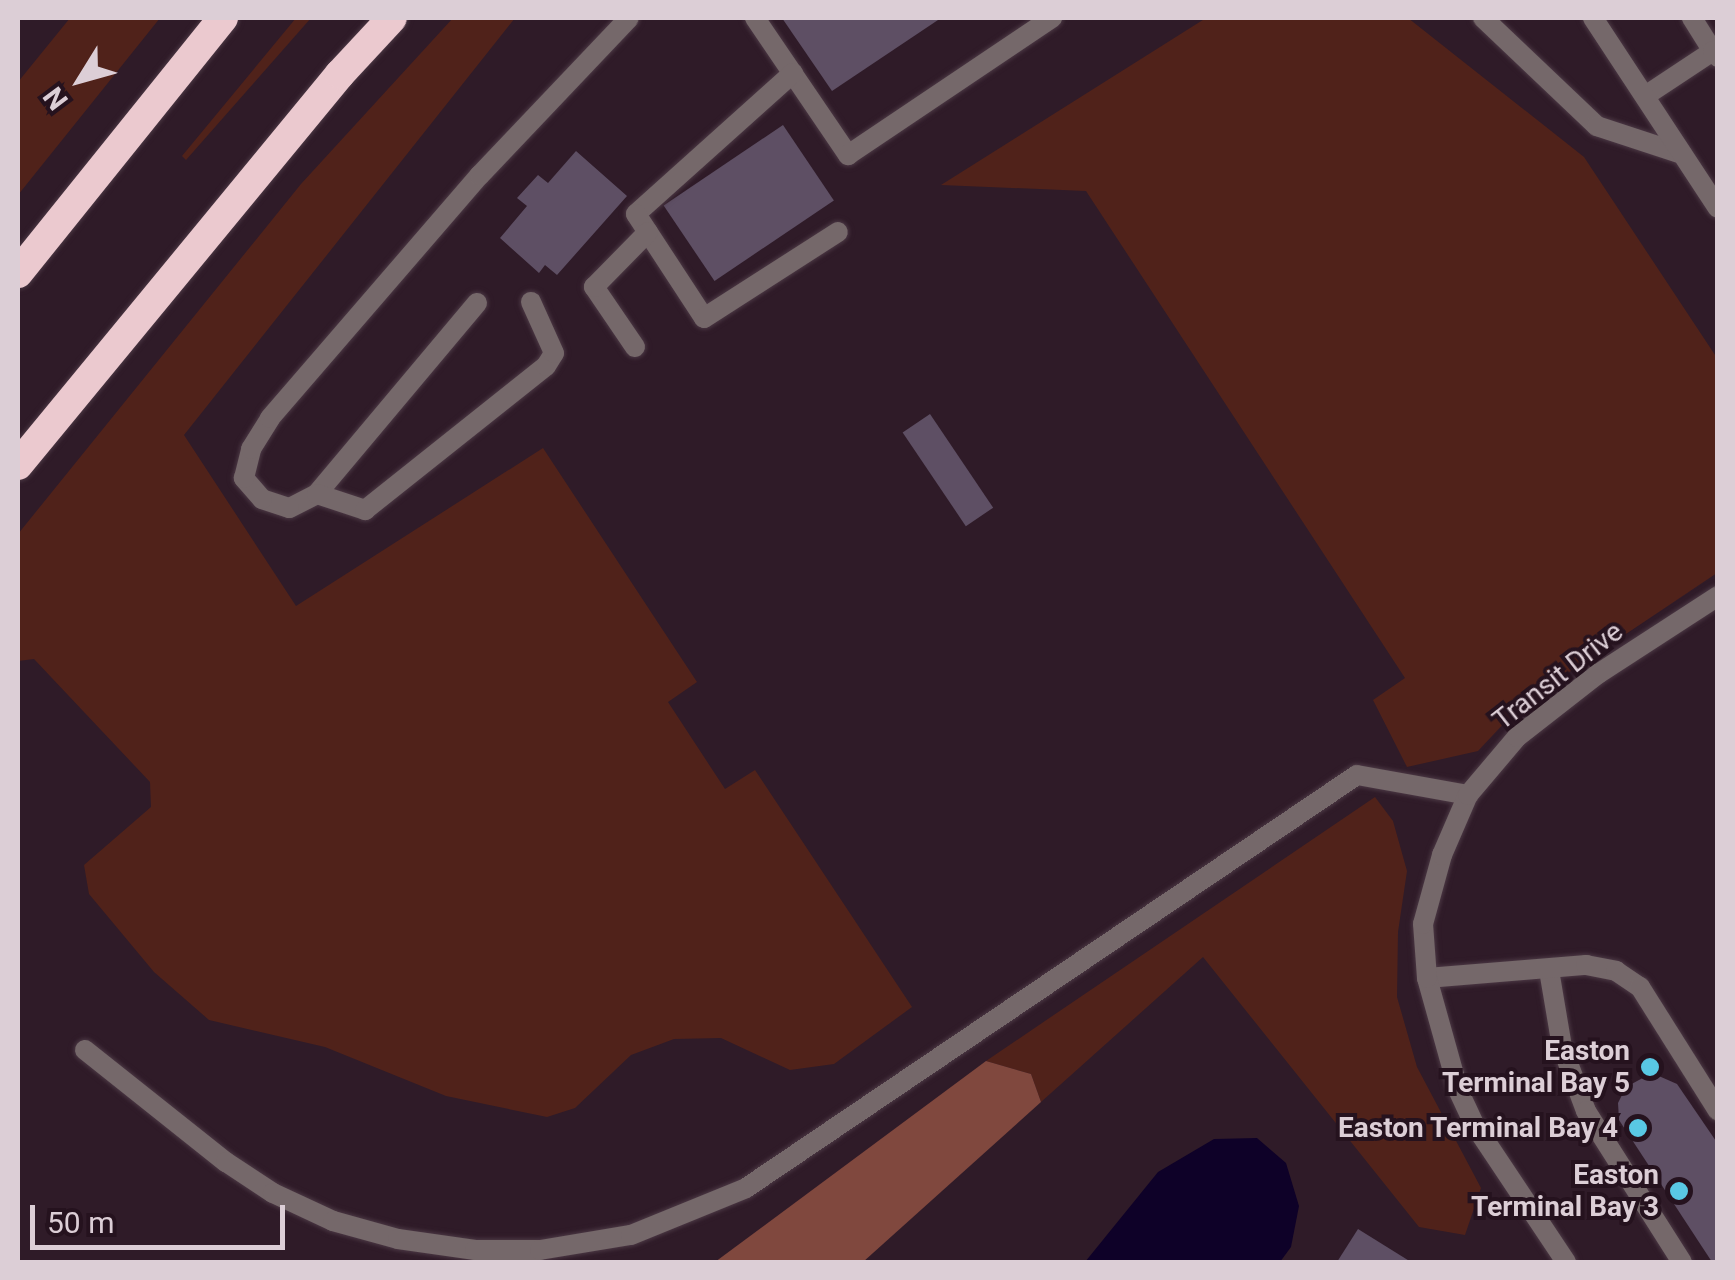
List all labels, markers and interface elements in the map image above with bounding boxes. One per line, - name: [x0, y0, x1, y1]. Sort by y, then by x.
- north arrow: [30, 30, 130, 130]
- text: N: [37, 81, 75, 116]
- street label: Transit Drive: [1486, 615, 1630, 737]
- place label: Easton Terminal Bay 5: [1442, 1034, 1630, 1100]
- marker: Easton Terminal Bay 5: [1639, 1056, 1661, 1078]
- place label: Easton Terminal Bay 4: [1337, 1111, 1618, 1145]
- marker: Easton Terminal Bay 4: [1627, 1117, 1649, 1139]
- place label: Easton Terminal Bay 3: [1471, 1158, 1659, 1224]
- marker: Easton Terminal Bay 3: [1668, 1180, 1690, 1202]
- scale bar: [35, 1185, 290, 1247]
- text: 50 m: [47, 1205, 114, 1240]

